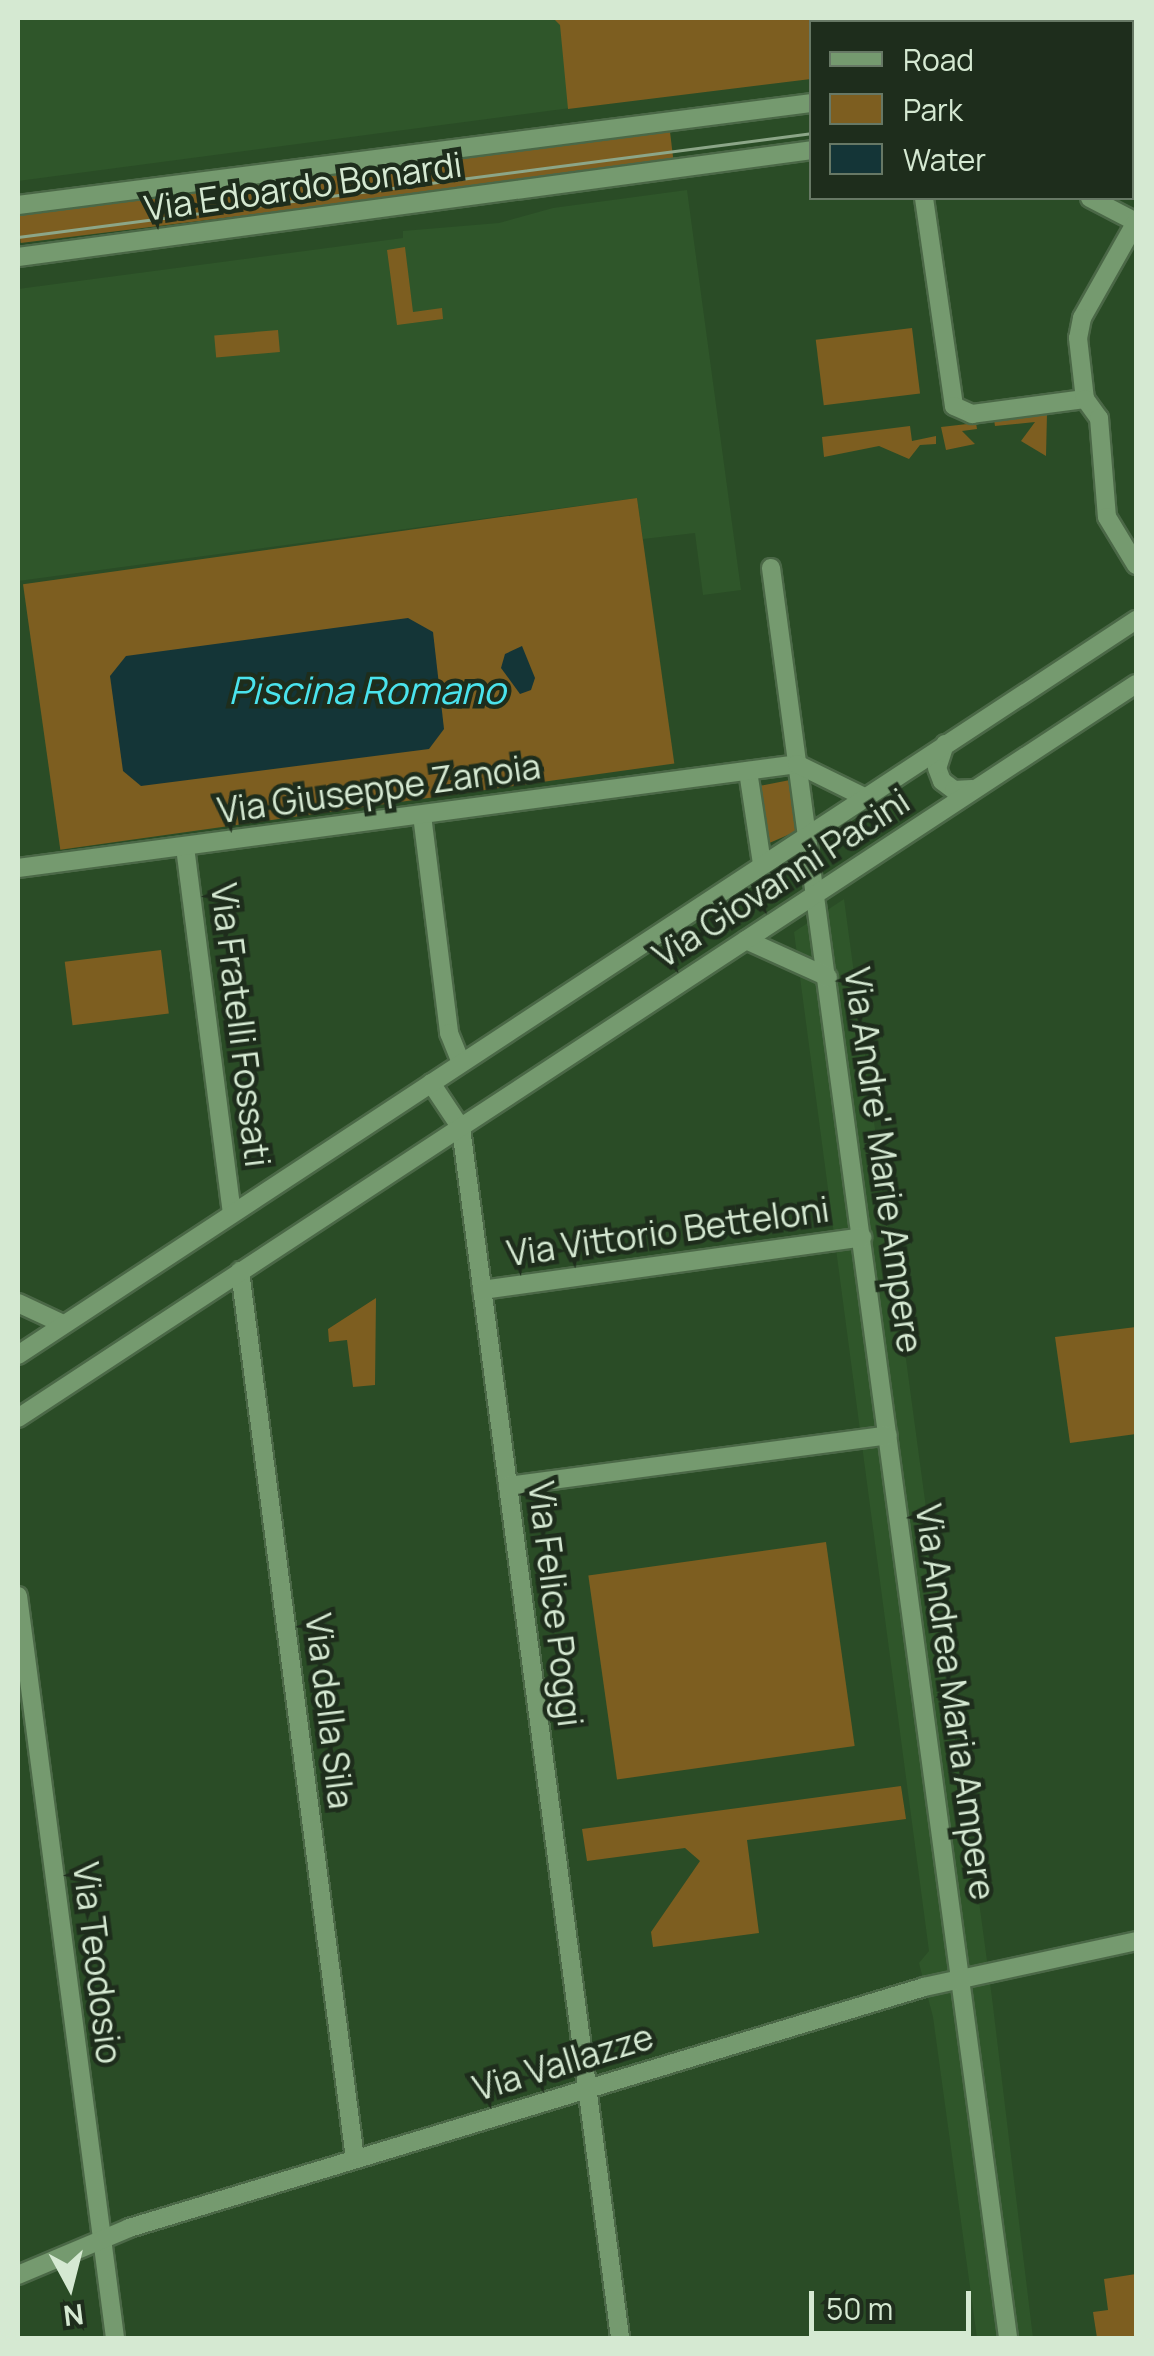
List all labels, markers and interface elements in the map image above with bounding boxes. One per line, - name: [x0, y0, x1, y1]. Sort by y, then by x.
- legend: [809, 20, 1134, 200]
- text: Road: [903, 39, 974, 80]
- text: Park: [903, 89, 963, 130]
- text: Water: [903, 139, 986, 180]
- street label: Via Edoardo Bonardi: [142, 143, 464, 229]
- water label: Piscina Romano: [228, 667, 506, 713]
- street label: Via Giuseppe Zanoia: [215, 745, 543, 831]
- street label: Via Giovanni Pacini: [645, 780, 917, 976]
- street label: Via Fratelli Fossati: [203, 881, 279, 1169]
- street label: Via Andre' Marie Ampere: [836, 965, 932, 1355]
- street label: Via Vittorio Betteloni: [504, 1188, 832, 1274]
- street label: Via Felice Poggi: [520, 1479, 592, 1729]
- street label: Via Andrea Maria Ampere: [907, 1501, 1005, 1903]
- street label: Via della Sila: [297, 1611, 363, 1811]
- street label: Via Teodosio: [65, 1860, 131, 2066]
- street label: Via Vallazze: [468, 2015, 658, 2109]
- north arrow: [20, 2236, 120, 2336]
- scale bar: [814, 2271, 976, 2333]
- text: 50 m: [826, 2288, 893, 2329]
- text: N: [61, 2296, 86, 2336]

